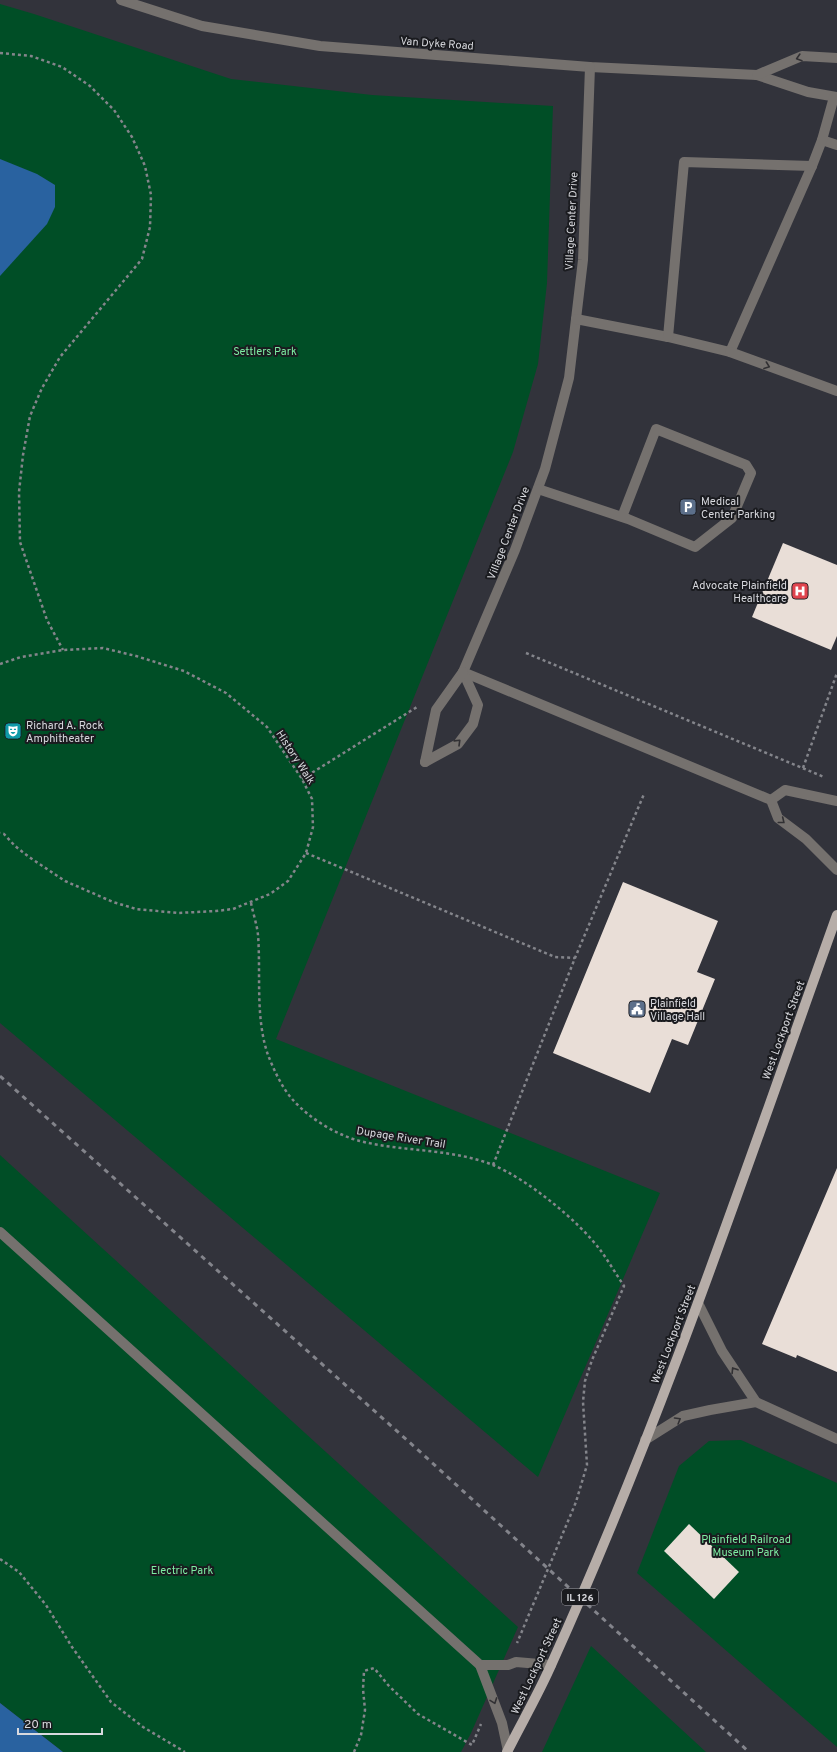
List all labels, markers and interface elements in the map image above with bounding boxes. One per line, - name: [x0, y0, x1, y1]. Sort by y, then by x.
- street label: Van Dyke Road: [400, 34, 474, 54]
- one-way arrow: [795, 53, 802, 62]
- street label: Village Center Drive: [562, 171, 582, 271]
- park label: Settlers Park: [233, 345, 297, 359]
- one-way arrow: [763, 361, 770, 369]
- street label: Village Center Drive: [485, 485, 533, 582]
- place label: Medical Center Parking: [701, 495, 775, 522]
- parking icon: Medical Center Parking: [678, 497, 698, 517]
- place label: Advocate Plainfield Healthcare: [692, 579, 787, 606]
- hospital icon: Advocate Plainfield Healthcare: [790, 581, 810, 601]
- place label: Richard A. Rock Amphitheater: [26, 719, 104, 746]
- theatre icon: Richard A. Rock Amphitheater: [3, 721, 23, 741]
- street label: History Walk: [272, 728, 318, 787]
- one-way arrow: [453, 740, 461, 747]
- one-way arrow: [778, 817, 785, 824]
- street label: West Lockport Street: [759, 979, 808, 1082]
- place label: Plainfield Village Hall: [650, 997, 705, 1024]
- public building icon: Plainfield Village Hall: [627, 999, 647, 1019]
- street label: Dupage River Trail: [355, 1124, 446, 1152]
- street label: West Lockport Street: [649, 1283, 699, 1386]
- one-way arrow: [731, 1367, 739, 1374]
- one-way arrow: [674, 1417, 681, 1424]
- park label: Plainfield Railroad Museum Park: [701, 1533, 791, 1560]
- park label: Electric Park: [151, 1564, 213, 1578]
- road number: IL 126: [562, 1589, 598, 1605]
- street label: West Lockport Street: [508, 1616, 565, 1717]
- one-way arrow: [490, 1698, 498, 1705]
- scale bar: [18, 1710, 102, 1736]
- text: 20 m: [24, 1717, 52, 1733]

